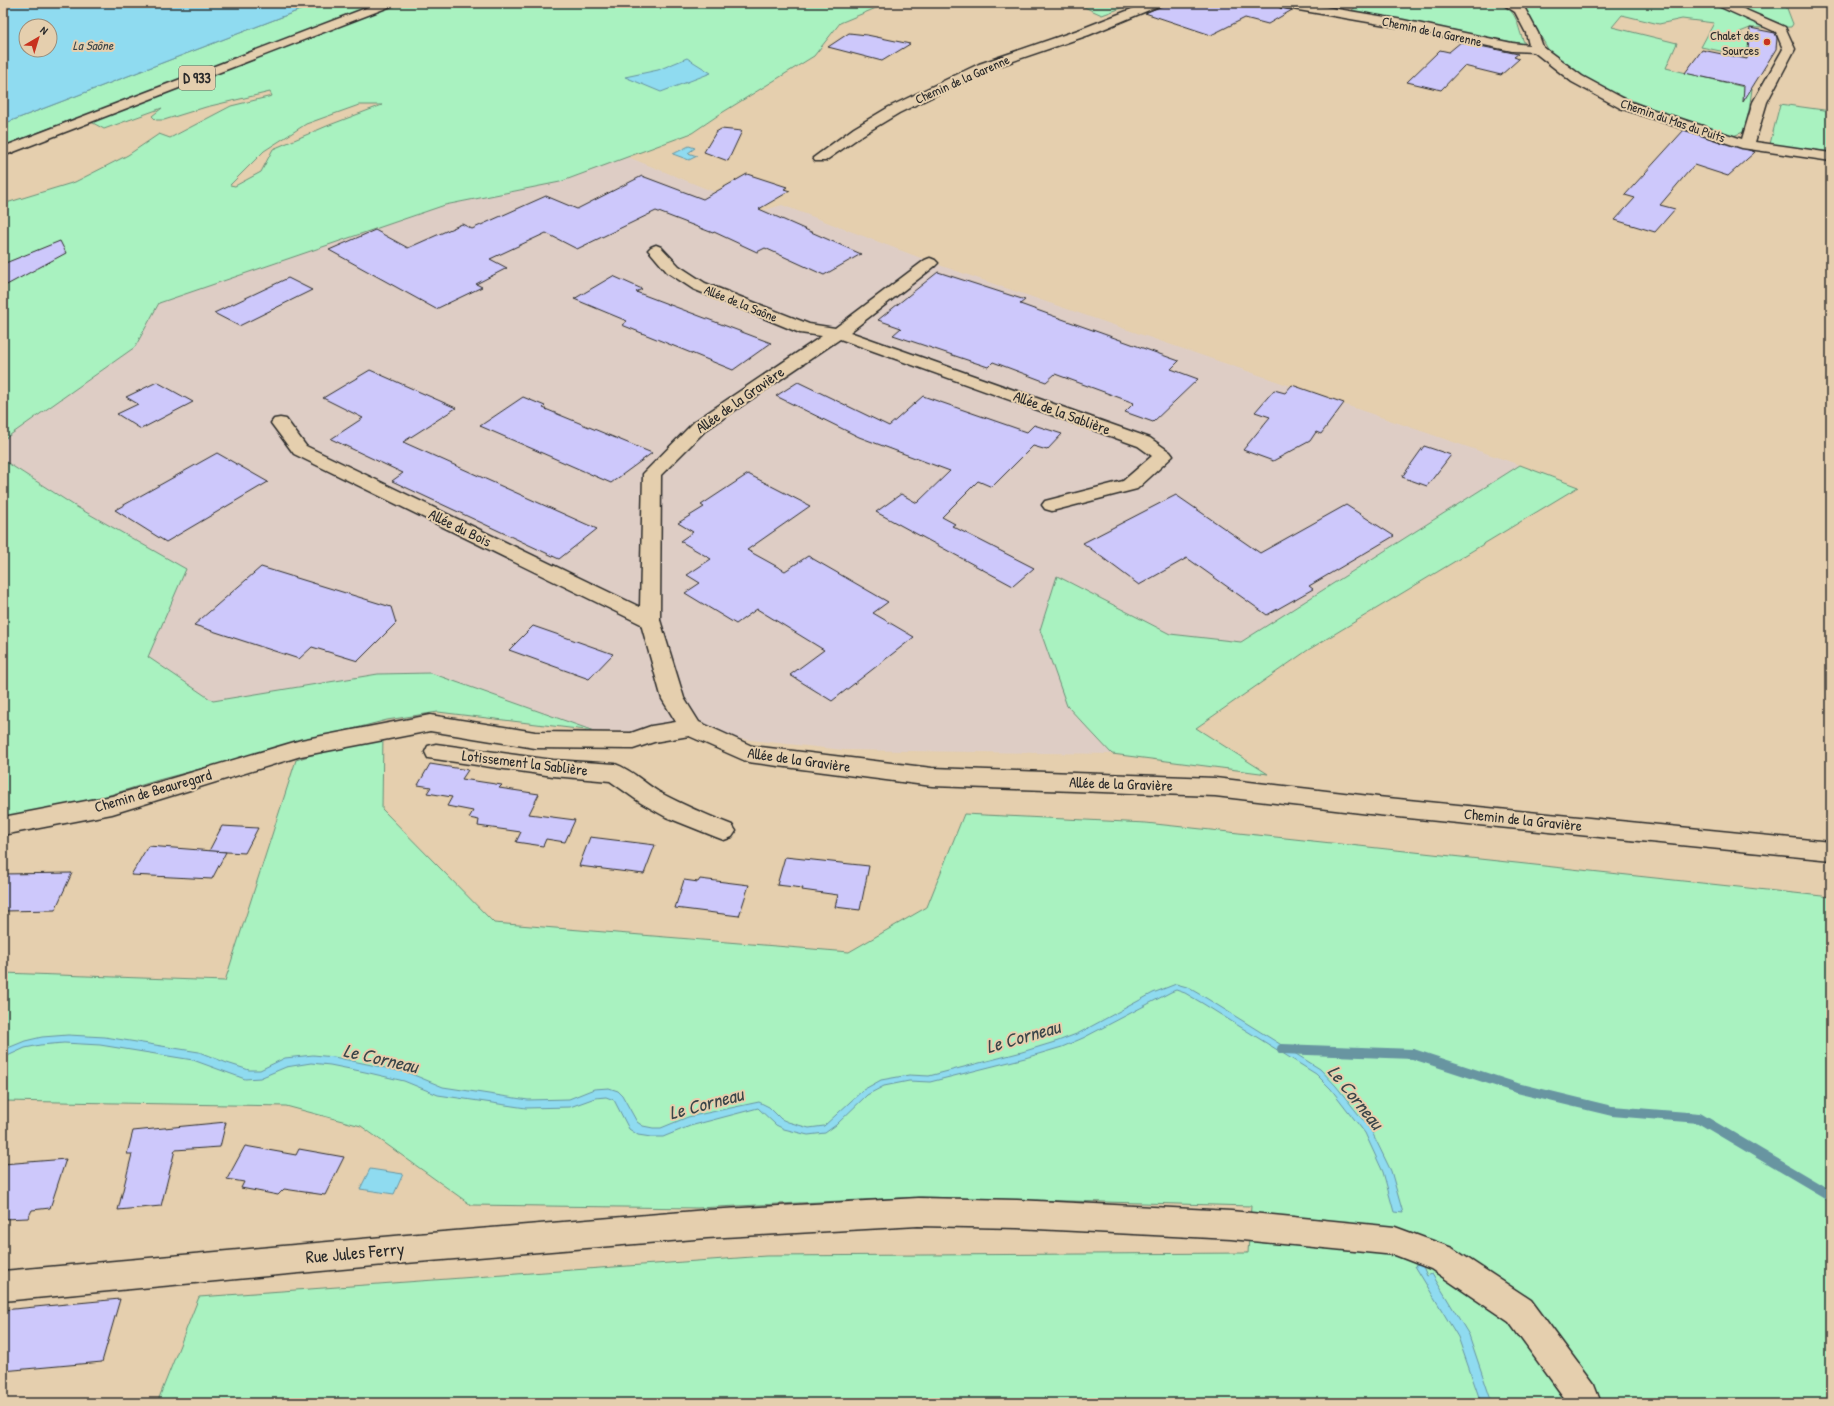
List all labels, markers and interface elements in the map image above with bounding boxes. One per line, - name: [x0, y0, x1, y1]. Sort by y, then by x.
- street label: Chemin de la Garenne: [1380, 12, 1484, 50]
- north arrow: [18, 18, 58, 58]
- text: N: [38, 23, 51, 38]
- place label: Chalet des Sources: [1710, 26, 1759, 59]
- water label: La Saône: [73, 36, 114, 54]
- marker: Chalet des Sources: [1762, 37, 1772, 47]
- street label: Chemin de la Garenne: [912, 50, 1012, 108]
- road number: D 933: [179, 66, 215, 90]
- street label: Chemin du Mas du Puits: [1618, 94, 1728, 146]
- street label: Allée de la Saône: [702, 280, 780, 326]
- street label: Allée de la Gravière: [691, 361, 788, 438]
- street label: Allée de la Sablière: [1011, 385, 1114, 440]
- street label: Allée du Bois: [425, 503, 495, 552]
- street label: Allée de la Gravière: [746, 742, 852, 777]
- street label: Lotissement la Sablière: [461, 744, 589, 781]
- street label: Chemin de Beauregard: [92, 764, 214, 817]
- street label: Allée de la Gravière: [1069, 771, 1173, 796]
- street label: Chemin de la Gravière: [1463, 803, 1583, 836]
- water label: Le Corneau: [983, 1013, 1064, 1059]
- water label: Le Corneau: [341, 1037, 422, 1079]
- water label: Le Corneau: [1322, 1059, 1391, 1136]
- water label: Le Corneau: [666, 1080, 747, 1125]
- street label: Rue Jules Ferry: [305, 1236, 406, 1269]

